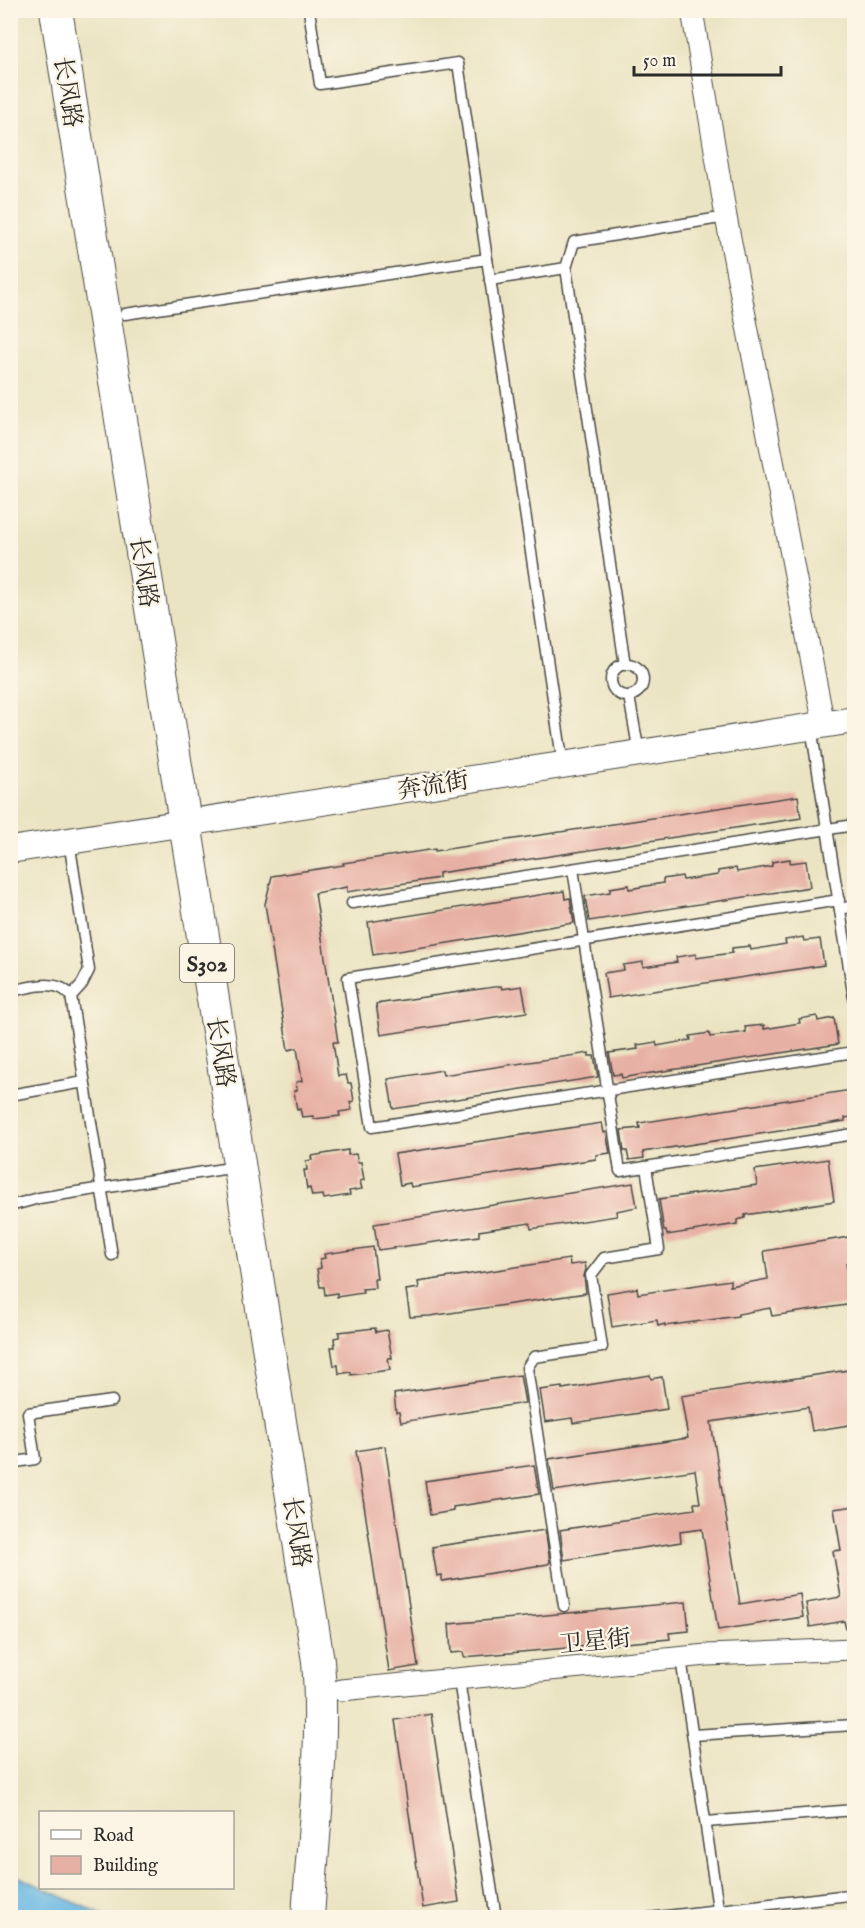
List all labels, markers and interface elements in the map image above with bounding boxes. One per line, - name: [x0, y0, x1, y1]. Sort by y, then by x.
- scale bar: [634, 39, 781, 77]
- text: 50 m: [643, 50, 676, 73]
- street label: 长风路: [46, 54, 87, 130]
- street label: 长风路: [122, 534, 163, 610]
- street label: 奔流街: [395, 766, 471, 807]
- road number: S302: [180, 944, 234, 982]
- street label: 长风路: [199, 1014, 240, 1090]
- street label: 长风路: [275, 1494, 316, 1570]
- street label: 卫星街: [558, 1623, 633, 1662]
- legend: [39, 1811, 234, 1889]
- text: Road: [93, 1825, 134, 1848]
- text: Building: [93, 1855, 158, 1878]

